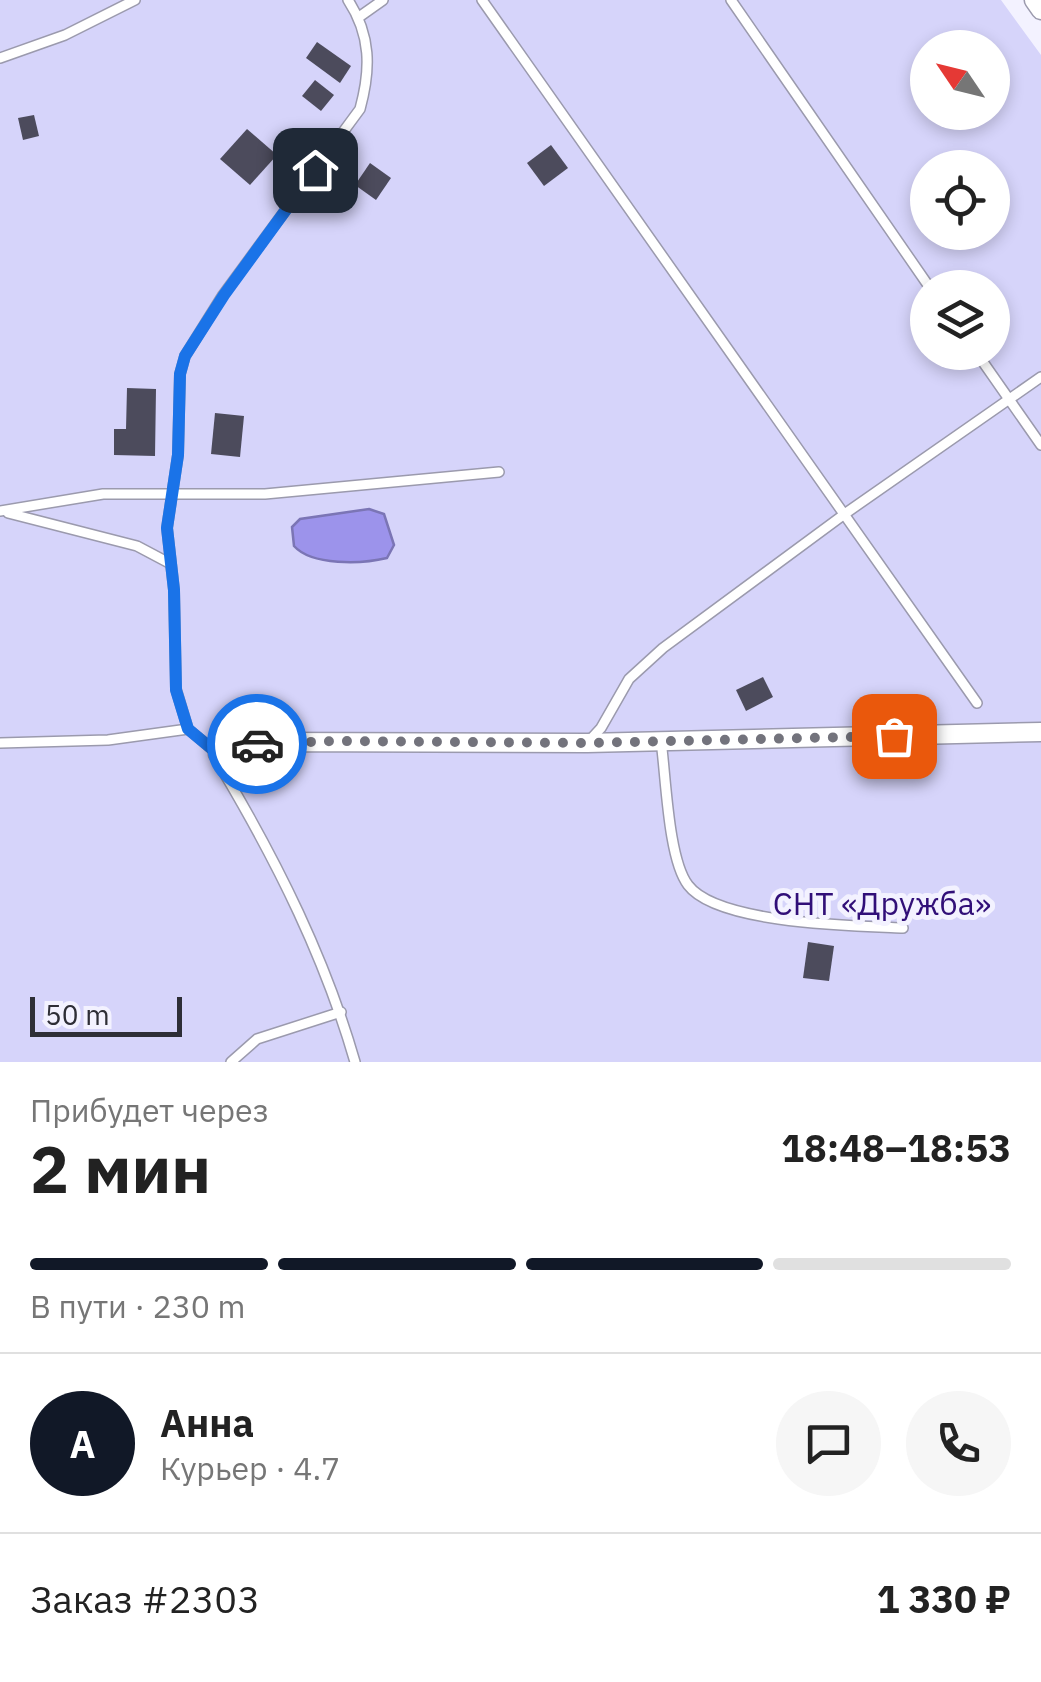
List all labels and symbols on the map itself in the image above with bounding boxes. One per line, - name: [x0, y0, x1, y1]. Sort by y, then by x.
- north arrow: [910, 30, 1010, 130]
- pin: [273, 128, 358, 213]
- courier: [207, 694, 307, 794]
- pin: [852, 694, 937, 779]
- park label: СНТ «Дружба»: [773, 882, 991, 924]
- scale bar: [30, 992, 182, 1036]

